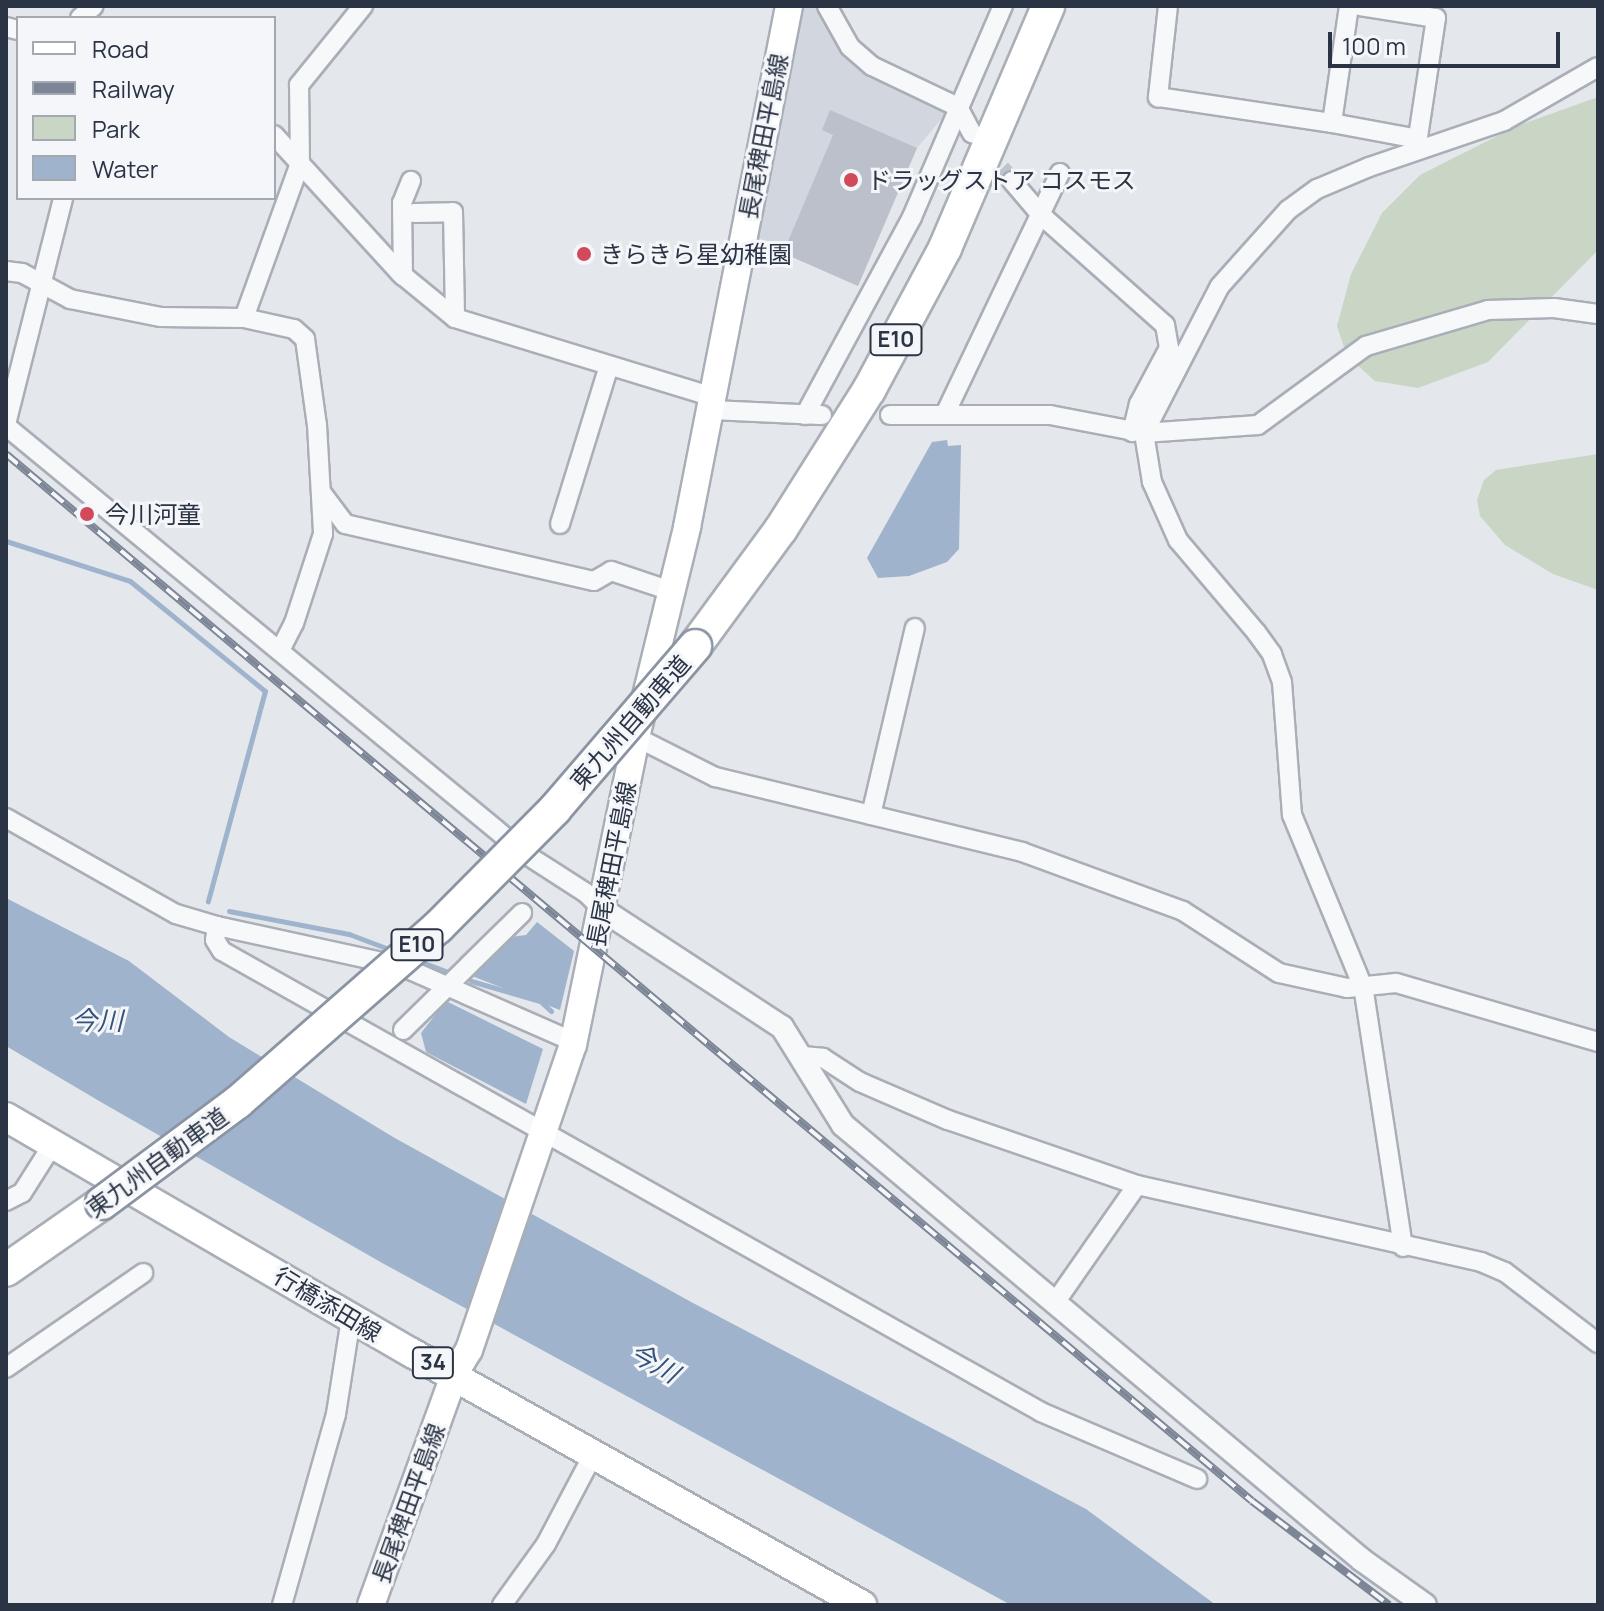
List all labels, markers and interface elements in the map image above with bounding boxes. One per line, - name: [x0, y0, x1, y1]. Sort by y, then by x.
- legend: [16, 16, 276, 200]
- scale bar: [1332, 16, 1564, 66]
- text: 100 m: [1342, 29, 1406, 62]
- text: Road: [92, 32, 149, 65]
- street label: 長尾稗田平島線: [733, 51, 793, 221]
- text: Railway: [92, 72, 175, 105]
- text: Park: [92, 112, 140, 145]
- text: Water: [92, 152, 159, 185]
- place label: ドラッグストア コスモス: [867, 166, 1136, 194]
- marker: ドラッグストア コスモス: [842, 171, 860, 189]
- place label: きらきら星幼稚園: [600, 240, 792, 268]
- marker: きらきら星幼稚園: [575, 245, 593, 263]
- road number: E10: [868, 322, 924, 358]
- place label: 今川河童: [105, 500, 201, 528]
- marker: 今川河童: [76, 503, 98, 525]
- street label: 東九州自動車道: [564, 649, 696, 795]
- street label: 長尾稗田平島線: [581, 779, 641, 949]
- road number: E10: [389, 927, 445, 963]
- water label: 今川: [71, 1005, 123, 1037]
- street label: 東九州自動車道: [81, 1101, 233, 1223]
- street label: 行橋添田線: [269, 1261, 387, 1347]
- water label: 今川: [624, 1336, 684, 1390]
- road number: 34: [411, 1345, 455, 1381]
- street label: 長尾稗田平島線: [366, 1419, 450, 1587]

